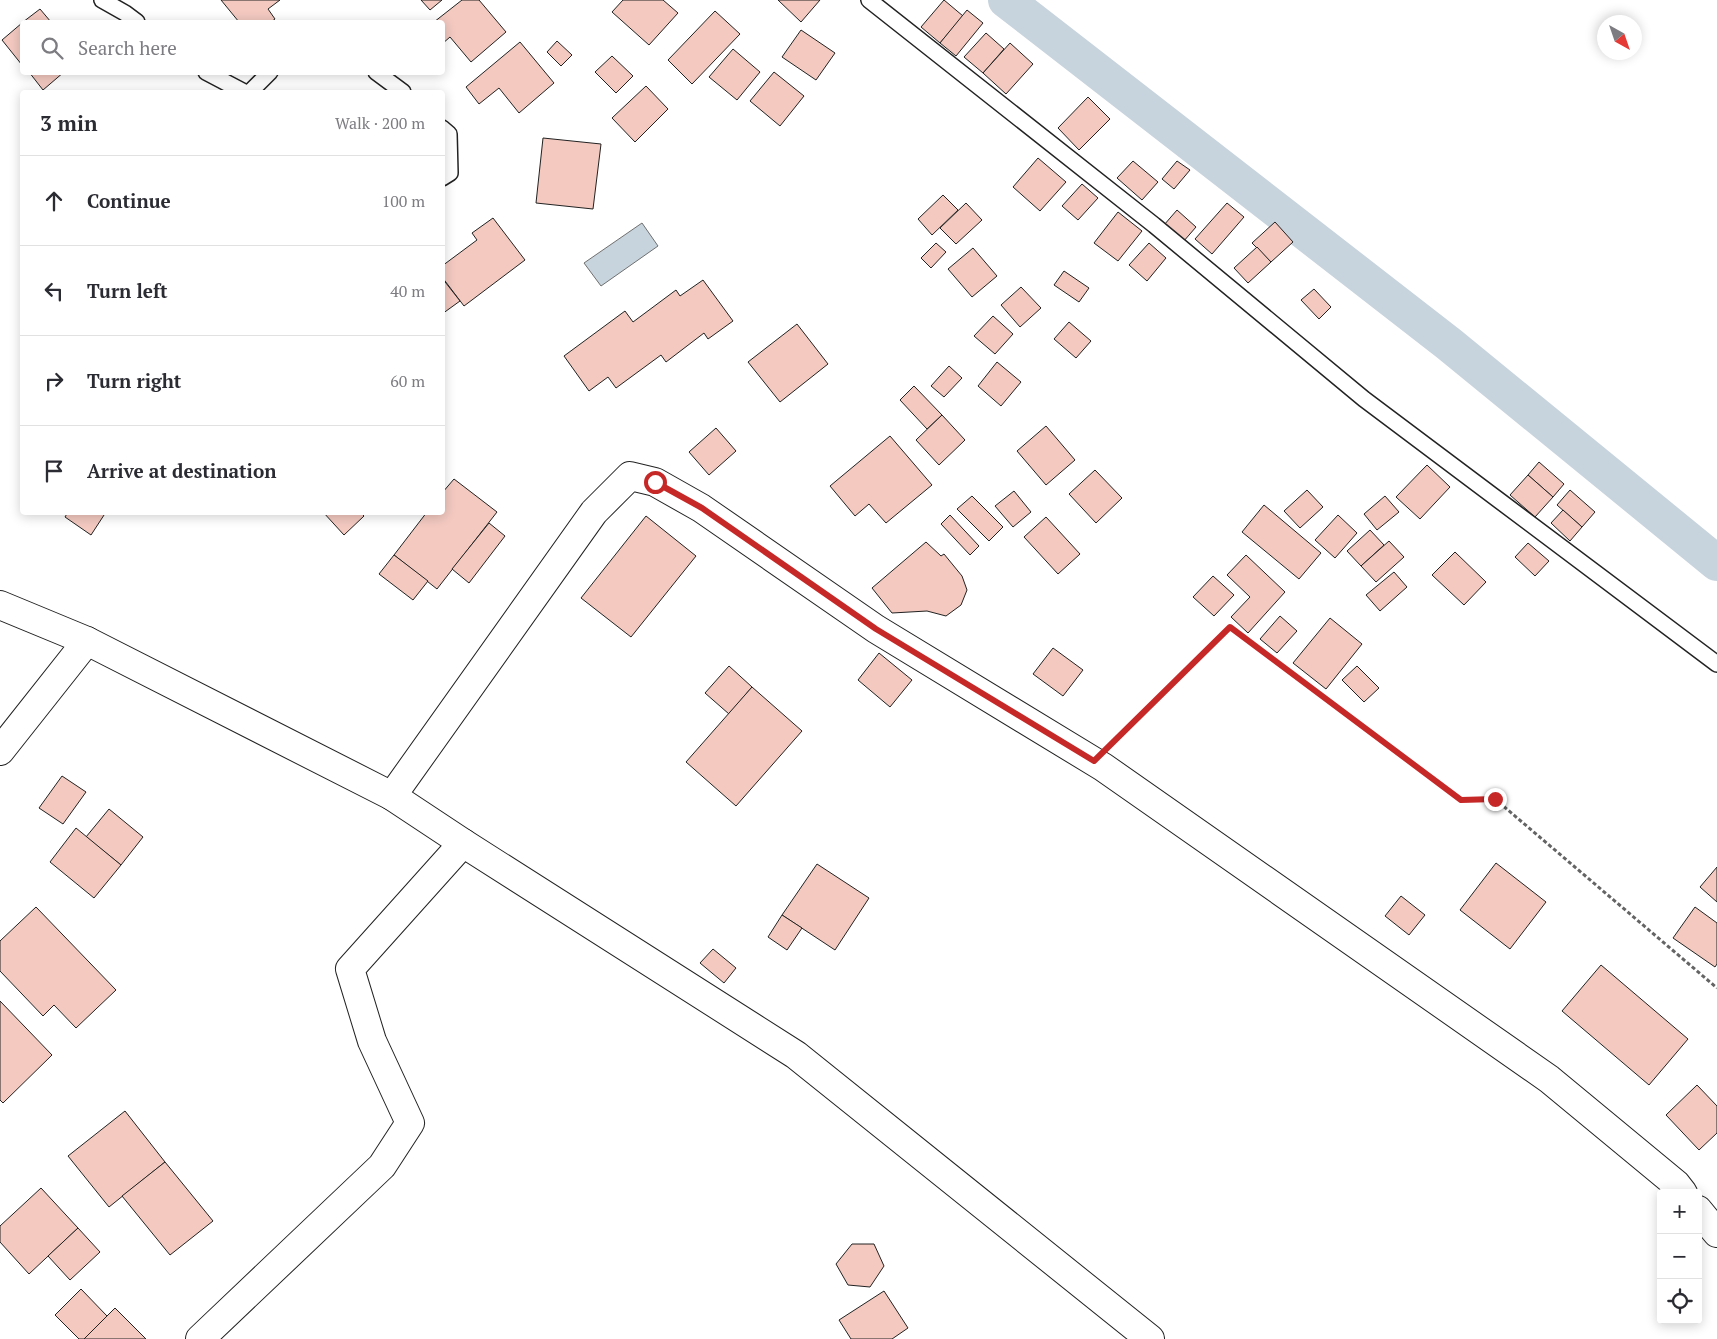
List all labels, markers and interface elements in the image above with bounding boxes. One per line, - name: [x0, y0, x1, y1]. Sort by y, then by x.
- north arrow: [1597, 15, 1642, 60]
- search box: [20, 20, 445, 75]
- icon: search: [38, 34, 66, 62]
- text: Search here: [78, 35, 177, 60]
- text: 3 min: [40, 109, 97, 137]
- text: Walk · 200 m: [335, 112, 425, 134]
- icon: ahead: [40, 187, 68, 215]
- text: Continue: [87, 188, 171, 213]
- text: 100 m: [382, 190, 425, 212]
- icon: left: [40, 277, 68, 305]
- text: Turn left: [87, 278, 168, 303]
- text: 40 m: [390, 280, 425, 302]
- icon: right: [40, 367, 68, 395]
- text: Turn right: [87, 368, 181, 393]
- text: 60 m: [390, 370, 425, 392]
- icon: arrive: [40, 457, 68, 485]
- text: Arrive at destination: [87, 458, 276, 483]
- route start: [644, 471, 667, 494]
- route end: [1484, 788, 1507, 811]
- map controls: [1657, 1189, 1702, 1324]
- button: +: [1657, 1189, 1702, 1234]
- button: −: [1657, 1234, 1702, 1279]
- button: locate: [1657, 1279, 1702, 1324]

